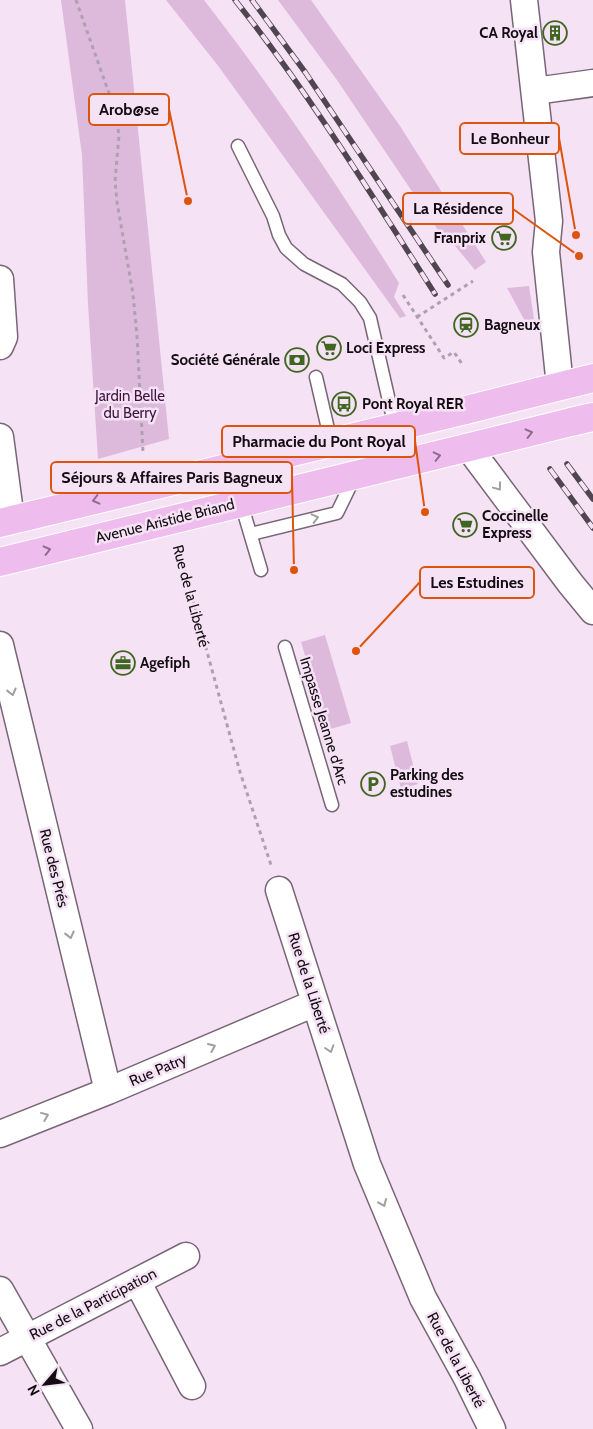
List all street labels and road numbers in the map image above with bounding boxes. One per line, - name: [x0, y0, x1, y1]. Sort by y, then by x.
- street label: Avenue Aristide Briand: [94, 495, 236, 547]
- street label: Rue de la Liberté: [169, 543, 213, 650]
- street label: Impasse Jeanne d'Arc: [296, 655, 352, 787]
- street label: Rue des Prés: [36, 827, 72, 909]
- street label: Rue de la Liberté: [284, 930, 334, 1036]
- street label: Rue Patry: [127, 1050, 190, 1090]
- street label: Rue de la Participation: [27, 1264, 159, 1344]
- street label: Rue de la Liberté: [423, 1309, 489, 1411]

